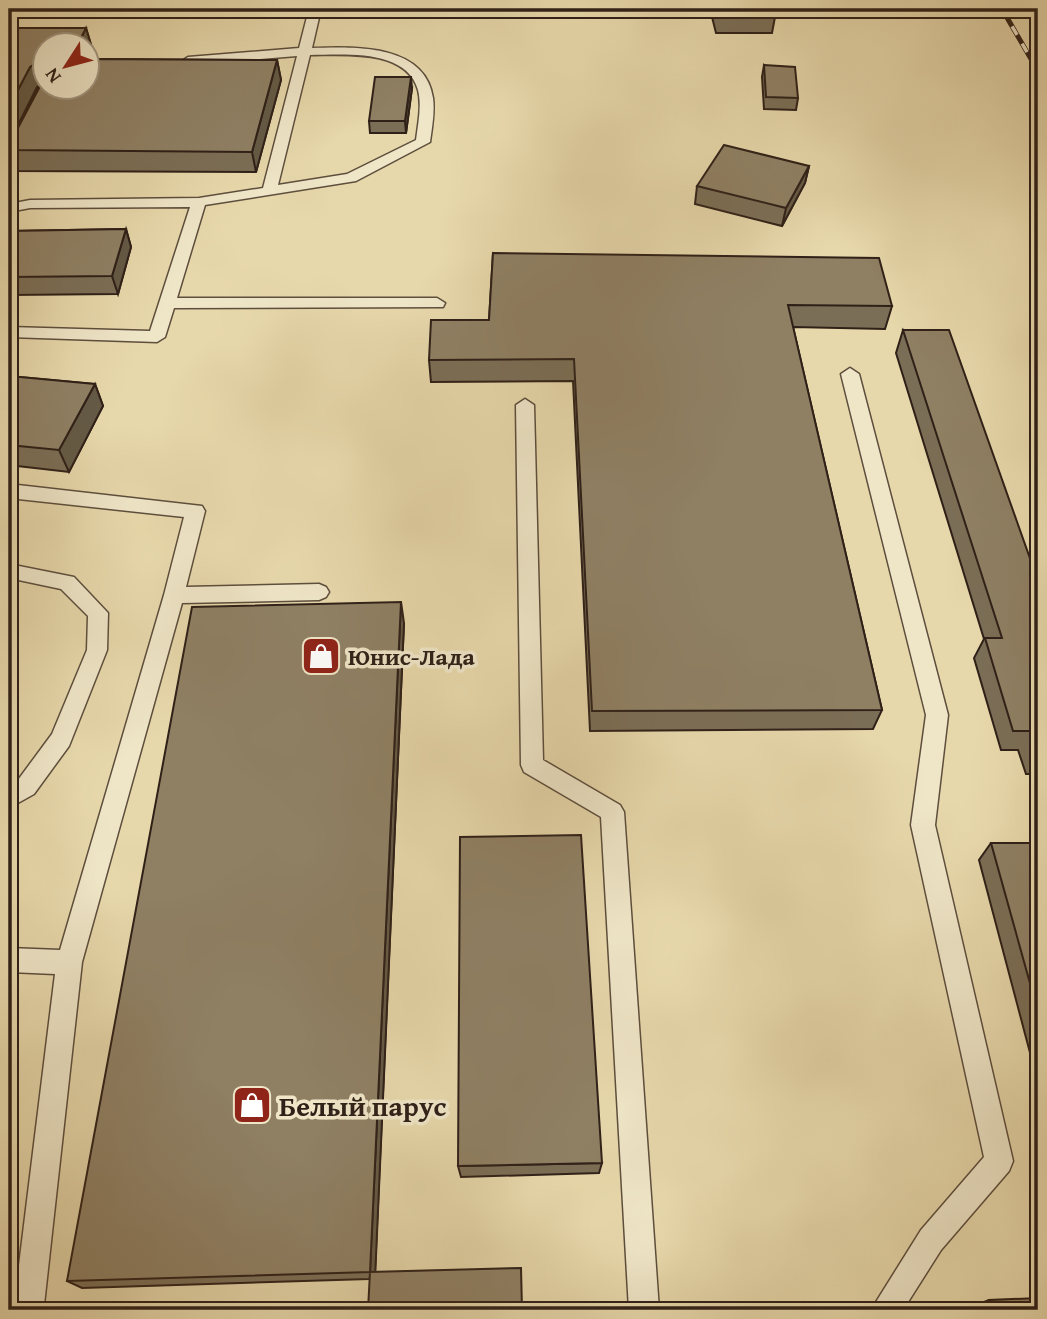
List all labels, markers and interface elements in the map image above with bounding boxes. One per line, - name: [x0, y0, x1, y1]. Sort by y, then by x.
- north arrow: [32, 32, 102, 102]
- text: N: [37, 62, 67, 89]
- shop icon: Юнис-Лада: [300, 635, 342, 677]
- place label: Юнис-Лада: [348, 639, 476, 674]
- shop icon: Белый парус: [231, 1084, 273, 1126]
- place label: Белый парус: [279, 1085, 447, 1126]

